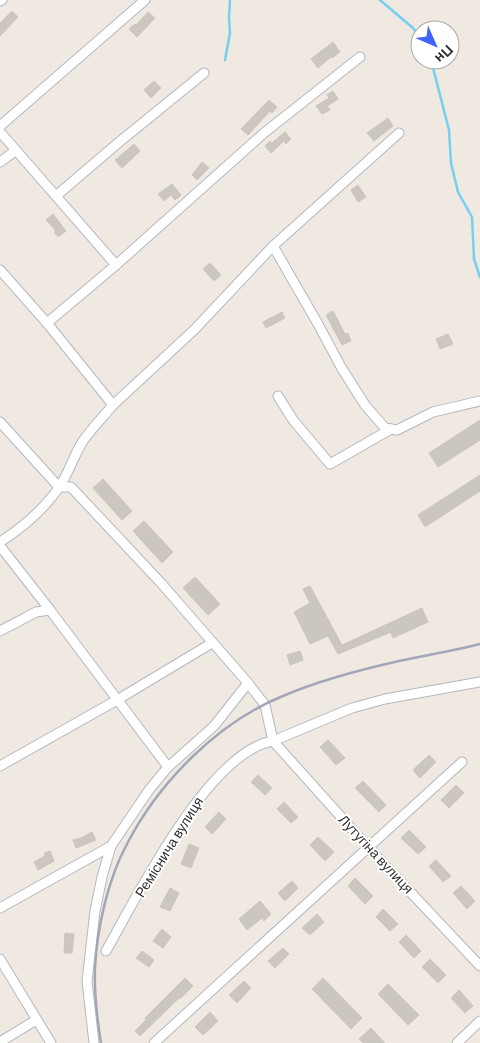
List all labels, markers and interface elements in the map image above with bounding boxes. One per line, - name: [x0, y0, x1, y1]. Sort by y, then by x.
- north arrow: [410, 20, 460, 70]
- text: Пн: [432, 42, 457, 67]
- street label: Реміснича вулиця: [131, 793, 206, 900]
- street label: Лутугіна вулиця: [335, 811, 417, 897]

